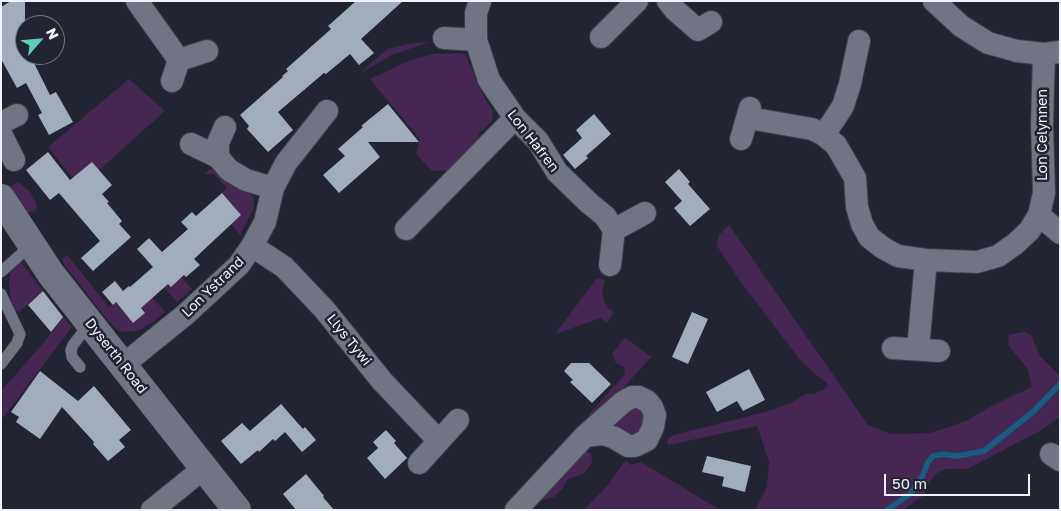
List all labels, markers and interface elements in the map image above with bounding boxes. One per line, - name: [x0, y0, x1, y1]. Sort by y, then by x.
- north arrow: [15, 15, 65, 65]
- text: N: [43, 25, 63, 42]
- street label: Lon Celynnen: [1035, 89, 1051, 181]
- street label: Lon Hafren: [504, 107, 562, 175]
- street label: Lon Ystrand: [178, 253, 248, 321]
- street label: Llys Tywi: [323, 311, 375, 369]
- street label: Dyserth Road: [81, 315, 151, 397]
- scale bar: [886, 464, 1032, 496]
- text: 50 m: [892, 474, 927, 492]

